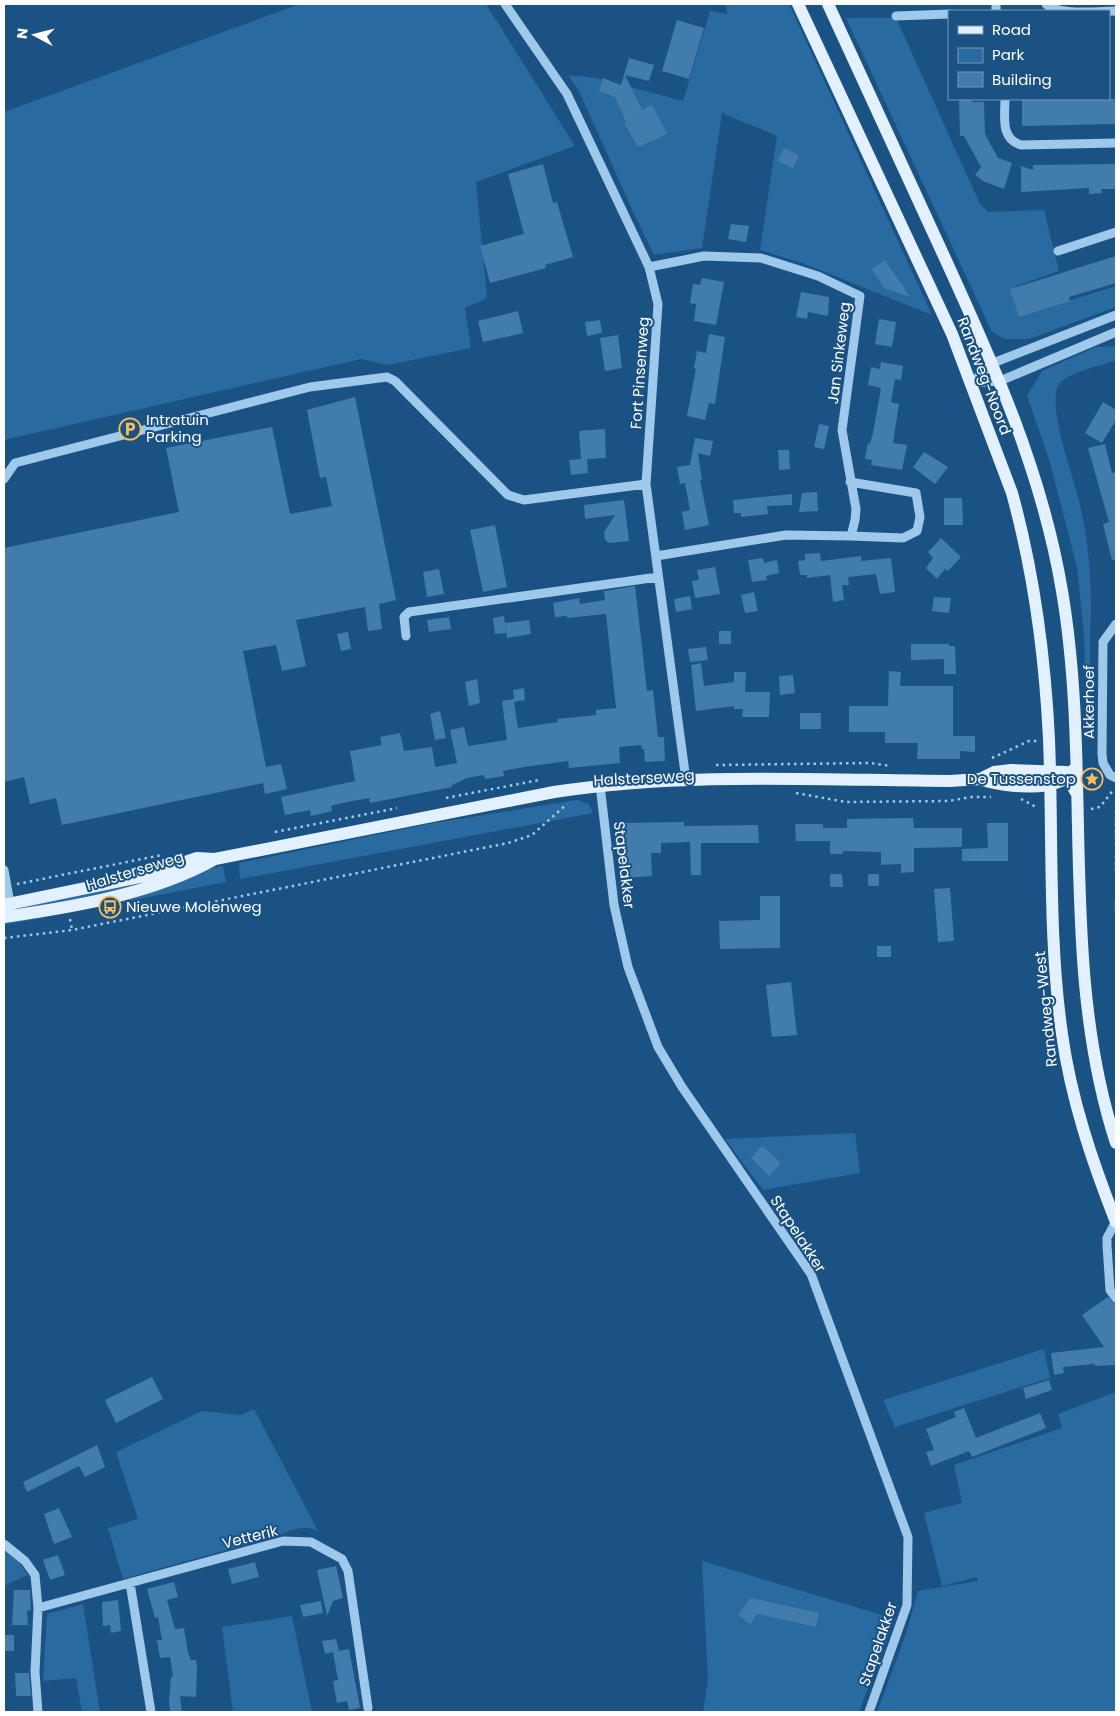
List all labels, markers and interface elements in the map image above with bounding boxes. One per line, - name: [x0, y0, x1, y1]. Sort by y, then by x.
- north arrow: [10, 10, 60, 60]
- legend: [948, 10, 1110, 100]
- text: Road: [992, 19, 1031, 40]
- text: N: [12, 27, 33, 40]
- text: Park: [992, 44, 1024, 65]
- text: Building: [992, 69, 1052, 90]
- street label: Jan Sinkeweg: [822, 301, 855, 405]
- street label: Randweg-Noord: [952, 314, 1017, 438]
- street label: Fort Pinsenweg: [625, 316, 654, 430]
- place label: Intratuin Parking: [146, 409, 209, 447]
- parking icon: Intratuin Parking: [118, 417, 142, 441]
- street label: Akkerhoef: [1078, 665, 1099, 739]
- street label: Halsterseweg: [593, 764, 695, 791]
- place icon: De Tussenstop: [1080, 767, 1104, 791]
- place label: De Tussenstop: [967, 768, 1076, 789]
- street label: Stapelakker: [609, 820, 640, 910]
- street label: Halsterseweg: [83, 846, 186, 895]
- bus stop icon: Nieuwe Molenweg: [98, 895, 122, 919]
- place label: Nieuwe Molenweg: [126, 896, 262, 917]
- street label: Randweg-West: [1029, 950, 1062, 1068]
- street label: Stapelakker: [766, 1191, 831, 1277]
- street label: Vetterik: [220, 1519, 280, 1554]
- street label: Stapelakker: [853, 1598, 902, 1689]

